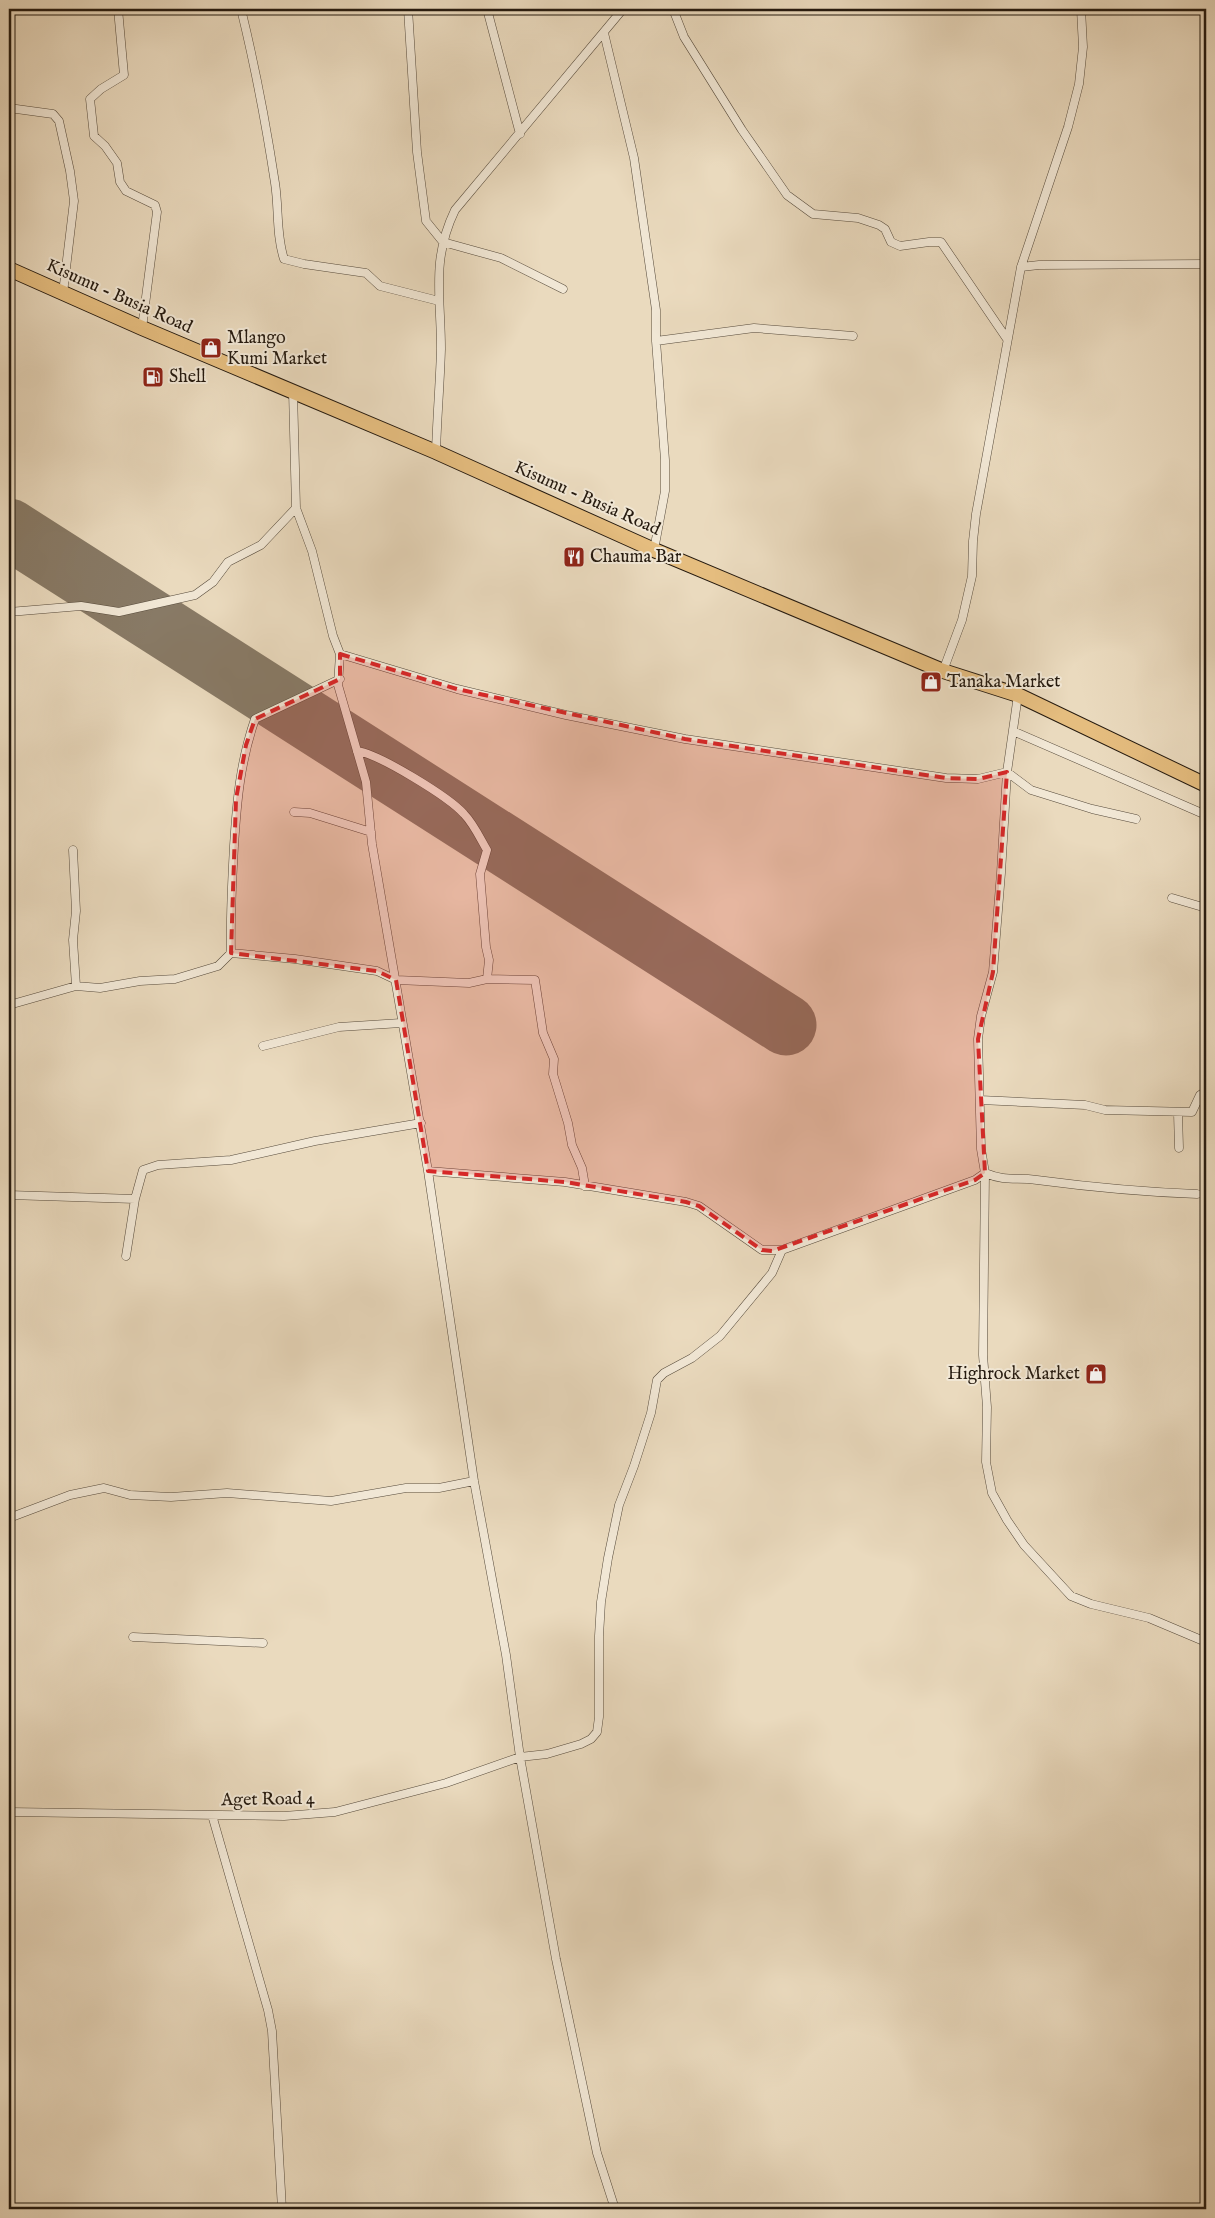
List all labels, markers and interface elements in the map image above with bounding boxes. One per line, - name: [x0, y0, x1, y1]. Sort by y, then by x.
- street label: Kisumu - Busia Road: [42, 254, 196, 340]
- place label: Mlango Kumi Market: [227, 327, 327, 371]
- shop icon: Mlango Kumi Market: [199, 336, 223, 360]
- fuel station icon: Shell: [141, 365, 165, 389]
- place label: Shell: [169, 366, 206, 389]
- street label: Kisumu - Busia Road: [510, 456, 664, 542]
- restaurant icon: Chauma Bar: [562, 545, 586, 569]
- place label: Chauma Bar: [590, 546, 682, 569]
- shop icon: Tanaka Market: [919, 670, 943, 694]
- place label: Tanaka Market: [947, 671, 1060, 694]
- shop icon: Highrock Market: [1084, 1362, 1108, 1386]
- place label: Highrock Market: [948, 1363, 1080, 1386]
- street label: Aget Road 4: [220, 1788, 315, 1812]

